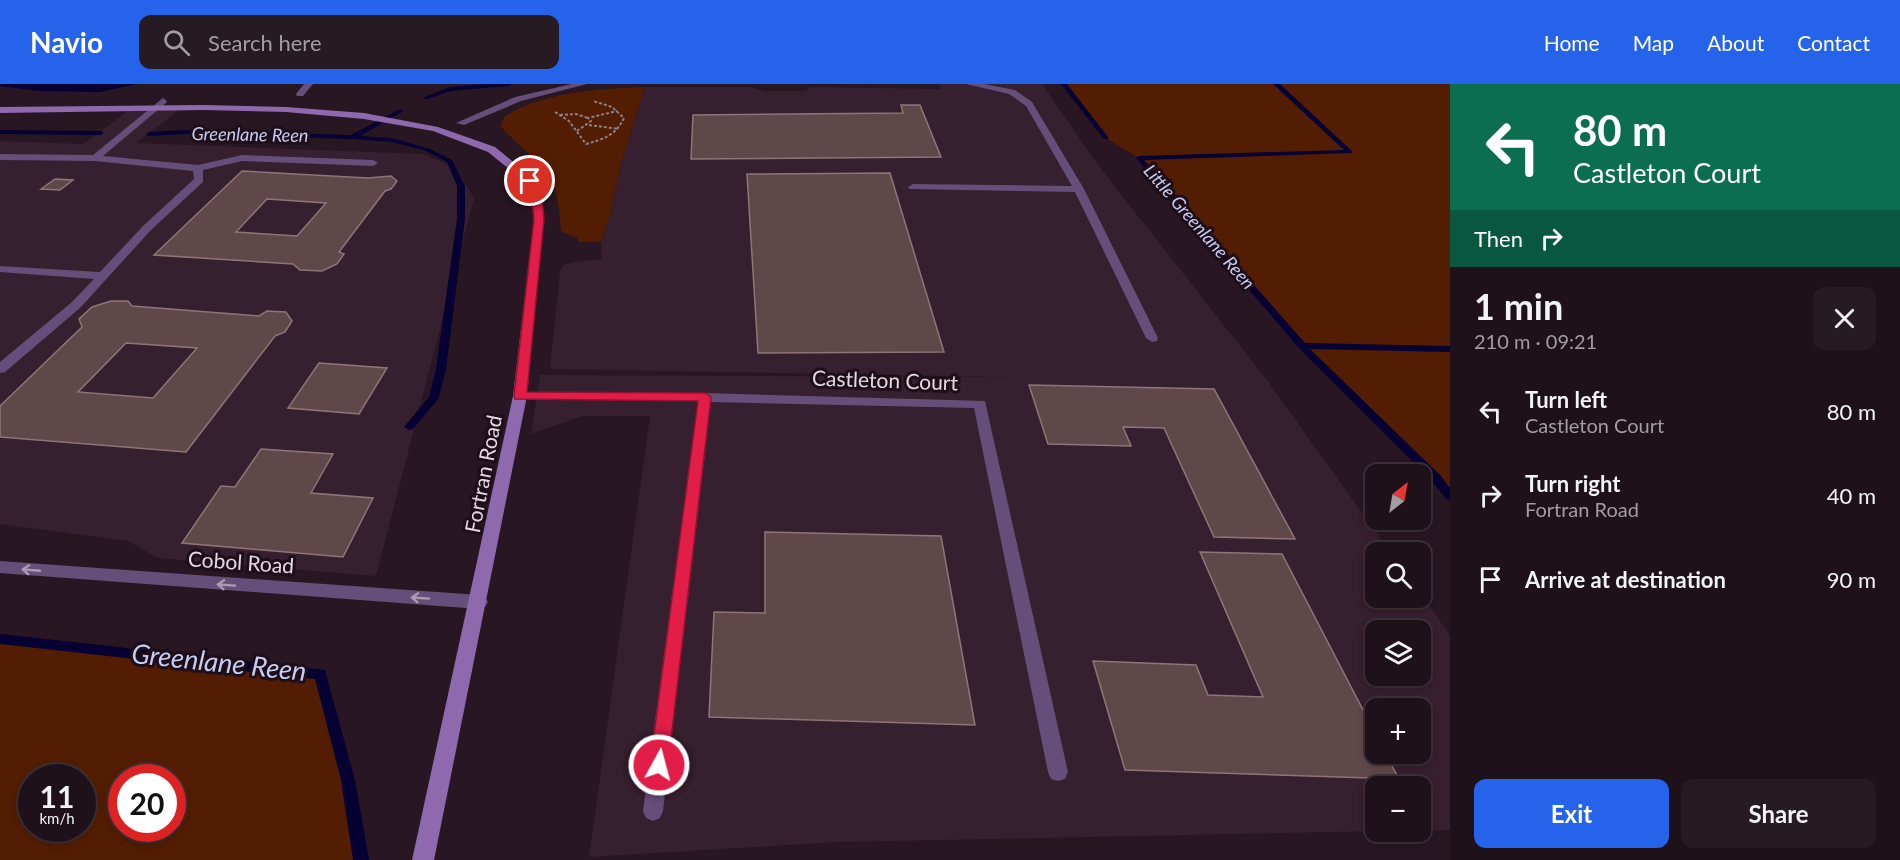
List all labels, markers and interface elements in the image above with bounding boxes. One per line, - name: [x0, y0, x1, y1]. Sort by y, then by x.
- search box: [139, 15, 559, 69]
- text: Navio: [30, 25, 103, 59]
- icon: search: [160, 26, 193, 59]
- text: Search here: [208, 29, 322, 56]
- text: Home: [1544, 30, 1600, 55]
- text: Map: [1633, 30, 1674, 55]
- text: About: [1707, 30, 1764, 55]
- text: Contact: [1797, 30, 1870, 55]
- text: 80 m: [1573, 105, 1667, 155]
- icon: left: [1474, 108, 1552, 186]
- water label: Greenlane Reen: [191, 122, 309, 146]
- pin: [504, 155, 555, 206]
- text: Castleton Court: [1573, 156, 1761, 189]
- water label: Little Greenlane Reen: [1140, 159, 1260, 293]
- icon: arrive: [513, 164, 546, 197]
- icon: right: [1535, 222, 1568, 255]
- text: Then: [1474, 225, 1523, 252]
- text: 1 min: [1474, 284, 1563, 328]
- button: close: [1813, 287, 1876, 350]
- text: 210 m · 09:21: [1474, 329, 1597, 353]
- street label: Castleton Court: [812, 364, 959, 395]
- text: Turn left: [1525, 386, 1607, 413]
- icon: left: [1474, 395, 1507, 428]
- text: 80 m: [1827, 398, 1876, 425]
- street label: Fortran Road: [459, 413, 506, 535]
- text: Castleton Court: [1525, 413, 1664, 437]
- north arrow: [1365, 464, 1431, 530]
- map controls: [1365, 464, 1431, 842]
- text: Turn right: [1525, 470, 1620, 497]
- icon: right: [1474, 479, 1507, 512]
- text: 40 m: [1827, 482, 1876, 509]
- text: Fortran Road: [1525, 497, 1639, 521]
- button: search: [1365, 542, 1431, 608]
- street label: Cobol Road: [187, 545, 295, 578]
- icon: arrive: [1474, 563, 1507, 596]
- one-way arrow: [22, 564, 42, 575]
- text: Arrive at destination: [1525, 566, 1726, 593]
- text: 90 m: [1827, 566, 1876, 593]
- one-way arrow: [216, 579, 236, 590]
- one-way arrow: [411, 592, 431, 603]
- button: layers: [1365, 620, 1431, 686]
- water label: Greenlane Reen: [130, 636, 308, 687]
- button: +: [1365, 698, 1431, 764]
- position arrow: [627, 733, 691, 797]
- speed limit sign: 20: [108, 764, 186, 842]
- button: −: [1365, 776, 1431, 842]
- text: 11: [40, 778, 74, 814]
- button: Exit: [1474, 779, 1669, 848]
- button: Share: [1681, 779, 1876, 848]
- text: km/h: [39, 809, 75, 827]

